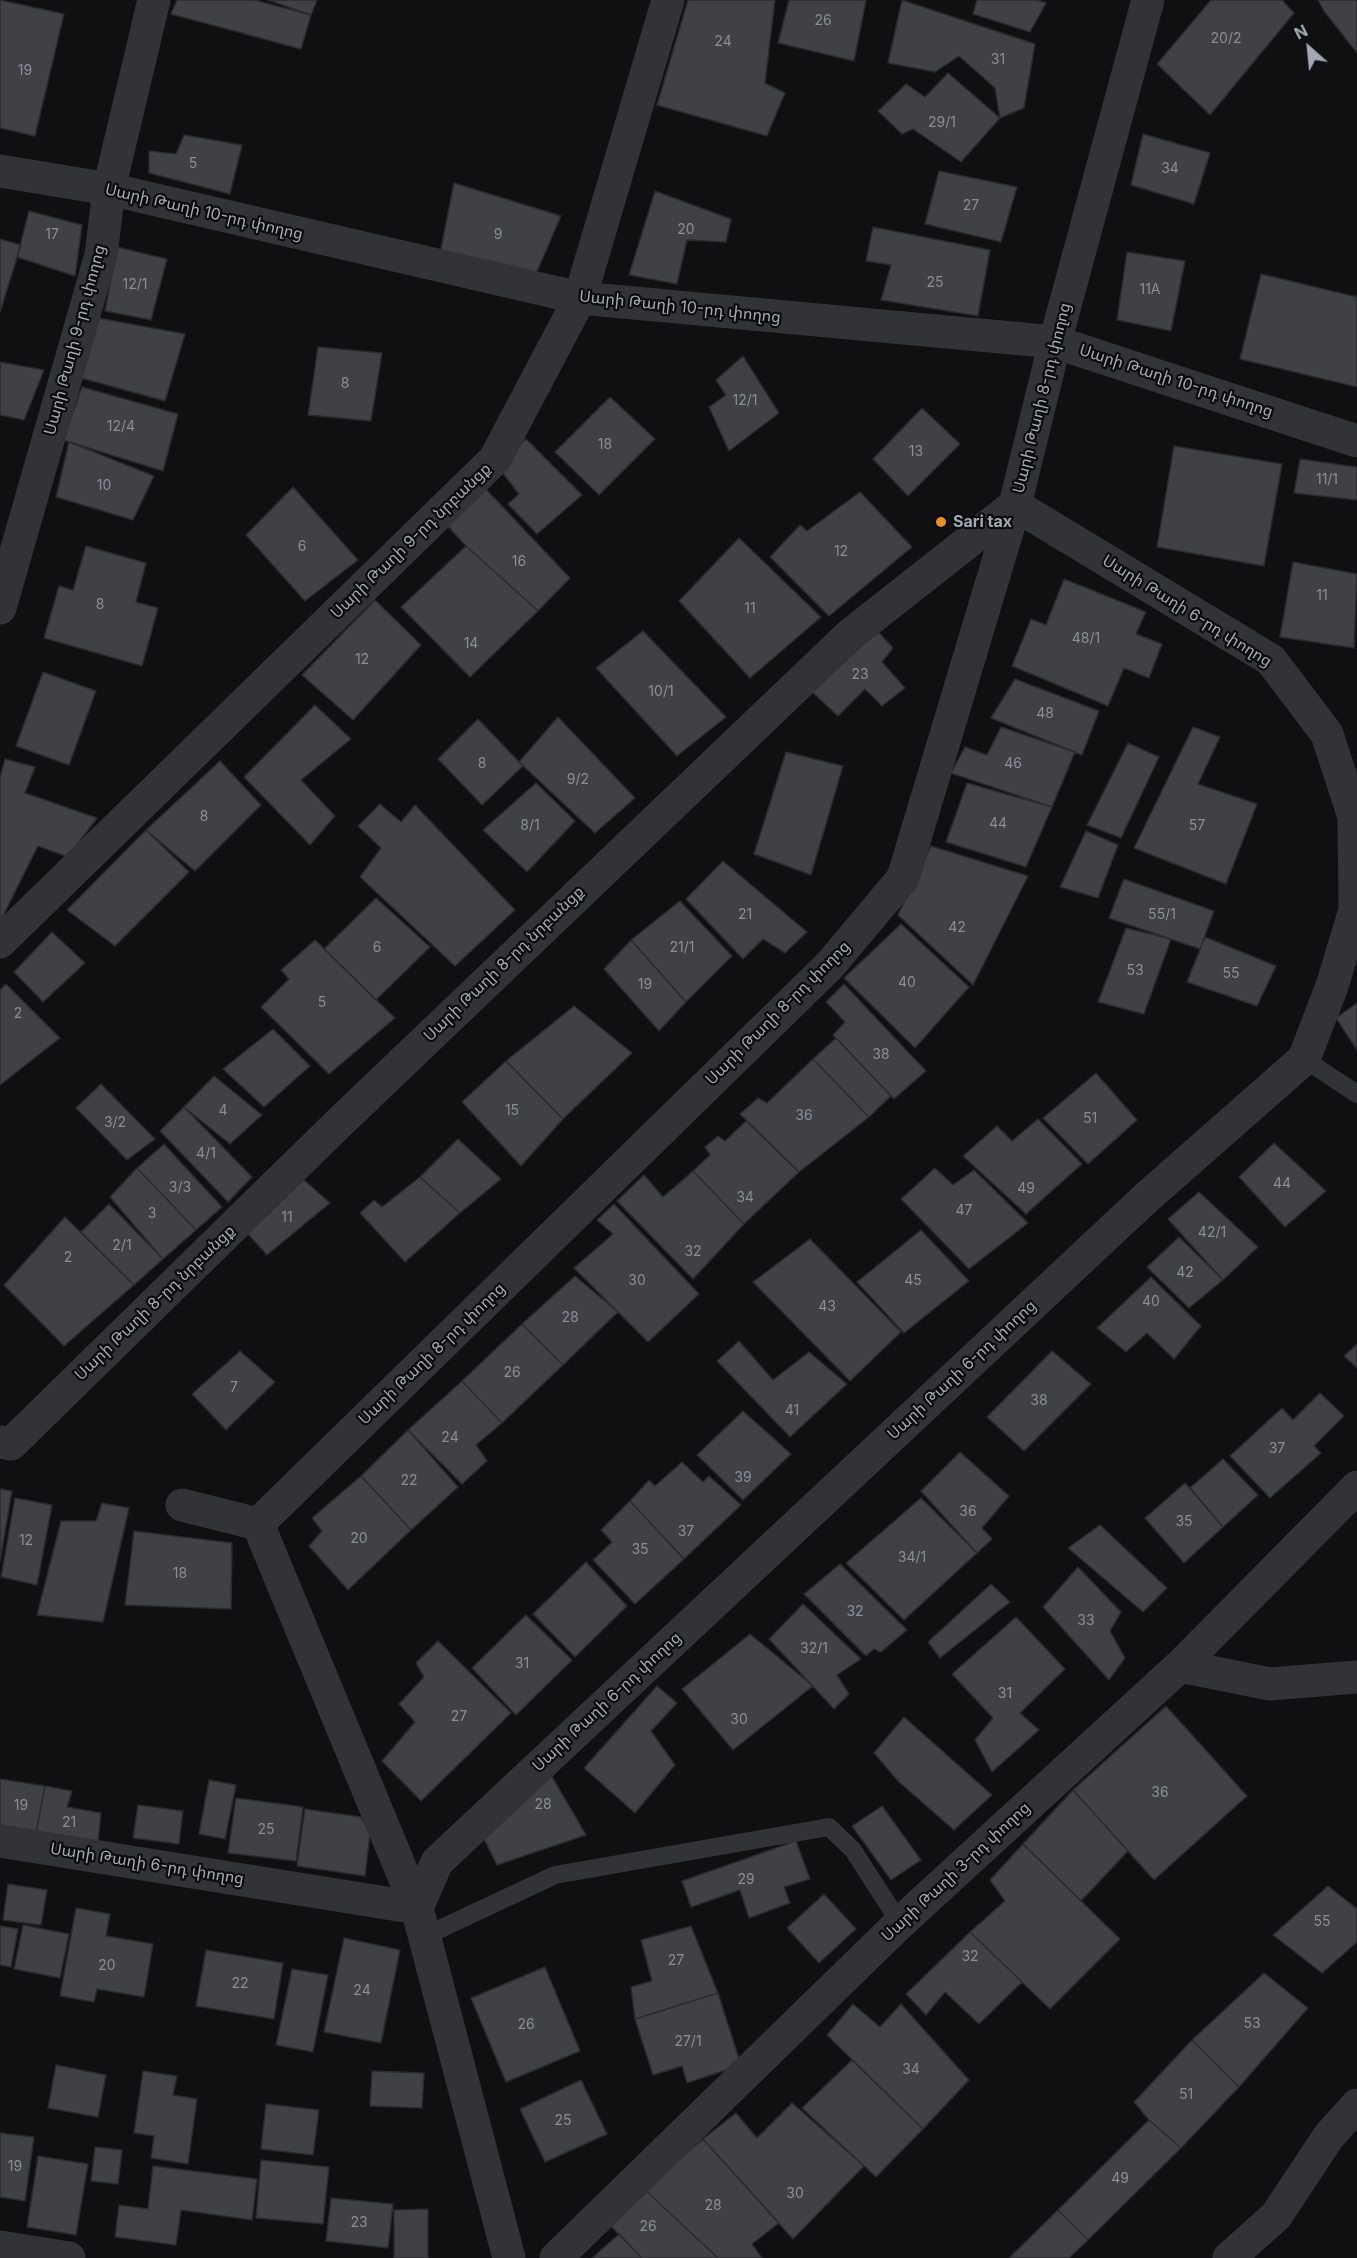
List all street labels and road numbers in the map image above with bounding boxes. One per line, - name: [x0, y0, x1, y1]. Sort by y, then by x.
- street label: Սարի Թաղի 10-րդ փողոց: [103, 180, 305, 244]
- street label: Սարի Թաղի 9-րդ փողոց: [40, 243, 110, 437]
- street label: Սարի Թաղի 10-րդ փողոց: [578, 287, 782, 327]
- street label: Սարի Թաղի 8-րդ փողոց: [1009, 301, 1075, 495]
- street label: Սարի Թաղի 10-րդ փողոց: [1077, 341, 1275, 421]
- street label: Սարի Թաղի 9-րդ նրբանցք: [327, 459, 495, 623]
- street label: Սարի Թաղի 6-րդ փողոց: [1099, 551, 1275, 671]
- street label: Սարի Թաղի 8-րդ նրբանցք: [420, 882, 588, 1046]
- street label: Սարի Թաղի 8-րդ փողոց: [702, 937, 854, 1089]
- street label: Սարի Թաղի 8-րդ նրբանցք: [71, 1221, 239, 1385]
- street label: Սարի Թաղի 8-րդ փողոց: [355, 1279, 509, 1429]
- street label: Սարի Թաղի 6-րդ փողոց: [884, 1296, 1040, 1444]
- street label: Սարի Թաղի 6-րդ փողոց: [529, 1628, 685, 1776]
- street label: Սարի Թաղի 3-րդ փողոց: [878, 1798, 1034, 1946]
- street label: Սարի Թաղի 6-րդ փողոց: [49, 1839, 245, 1889]

